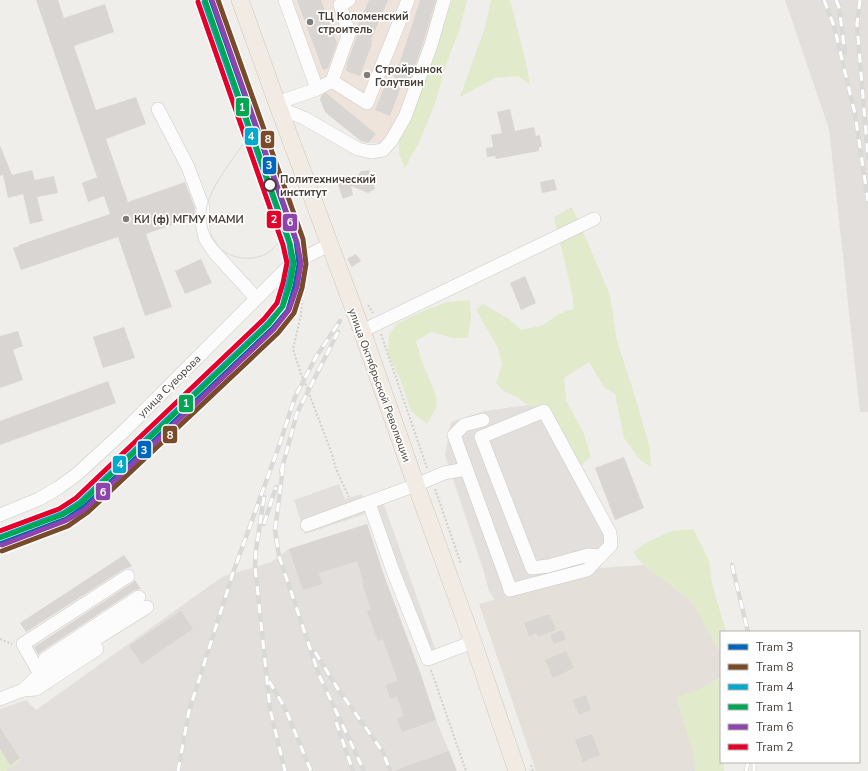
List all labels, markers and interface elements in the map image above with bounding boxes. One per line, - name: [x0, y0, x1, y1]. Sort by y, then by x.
- place label: ТЦ Коломенский строитель: [318, 9, 409, 37]
- marker: ТЦ Коломенский строитель: [305, 17, 315, 27]
- place label: Стройрынок Голутвин: [375, 62, 443, 90]
- marker: Стройрынок Голутвин: [362, 70, 372, 80]
- line badge: 1: [235, 97, 250, 117]
- text: 1: [239, 100, 245, 115]
- line badge: 4: [244, 127, 259, 146]
- text: 4: [248, 129, 255, 144]
- line badge: 8: [260, 130, 275, 149]
- text: 8: [265, 132, 272, 147]
- line badge: 3: [262, 156, 277, 175]
- text: 3: [266, 158, 272, 173]
- place label: Политехнический институт: [280, 172, 376, 200]
- marker: Политехнический институт: [263, 178, 277, 192]
- line badge: 2: [266, 210, 282, 229]
- place label: КИ (ф) МГМУ МАМИ: [134, 212, 244, 227]
- text: 2: [271, 212, 278, 227]
- line badge: 6: [282, 213, 298, 232]
- marker: КИ (ф) МГМУ МАМИ: [121, 214, 131, 224]
- text: 6: [287, 215, 294, 230]
- street label: улица Октябрьской Революции: [345, 306, 414, 464]
- street label: улица Суворова: [135, 352, 204, 421]
- line badge: 1: [178, 394, 194, 413]
- text: 1: [183, 396, 189, 411]
- line badge: 8: [162, 425, 178, 444]
- text: 8: [167, 428, 174, 443]
- line badge: 3: [137, 440, 152, 459]
- text: 3: [141, 443, 147, 458]
- line badge: 4: [112, 455, 127, 474]
- text: 4: [117, 457, 124, 472]
- line badge: 6: [95, 482, 111, 501]
- text: 6: [100, 485, 107, 500]
- legend: [720, 631, 860, 763]
- text: Tram 3: [756, 639, 793, 655]
- text: Tram 8: [756, 659, 793, 675]
- text: Tram 4: [756, 679, 793, 695]
- text: Tram 1: [756, 699, 793, 715]
- text: Tram 6: [756, 719, 793, 735]
- text: Tram 2: [756, 739, 793, 755]

